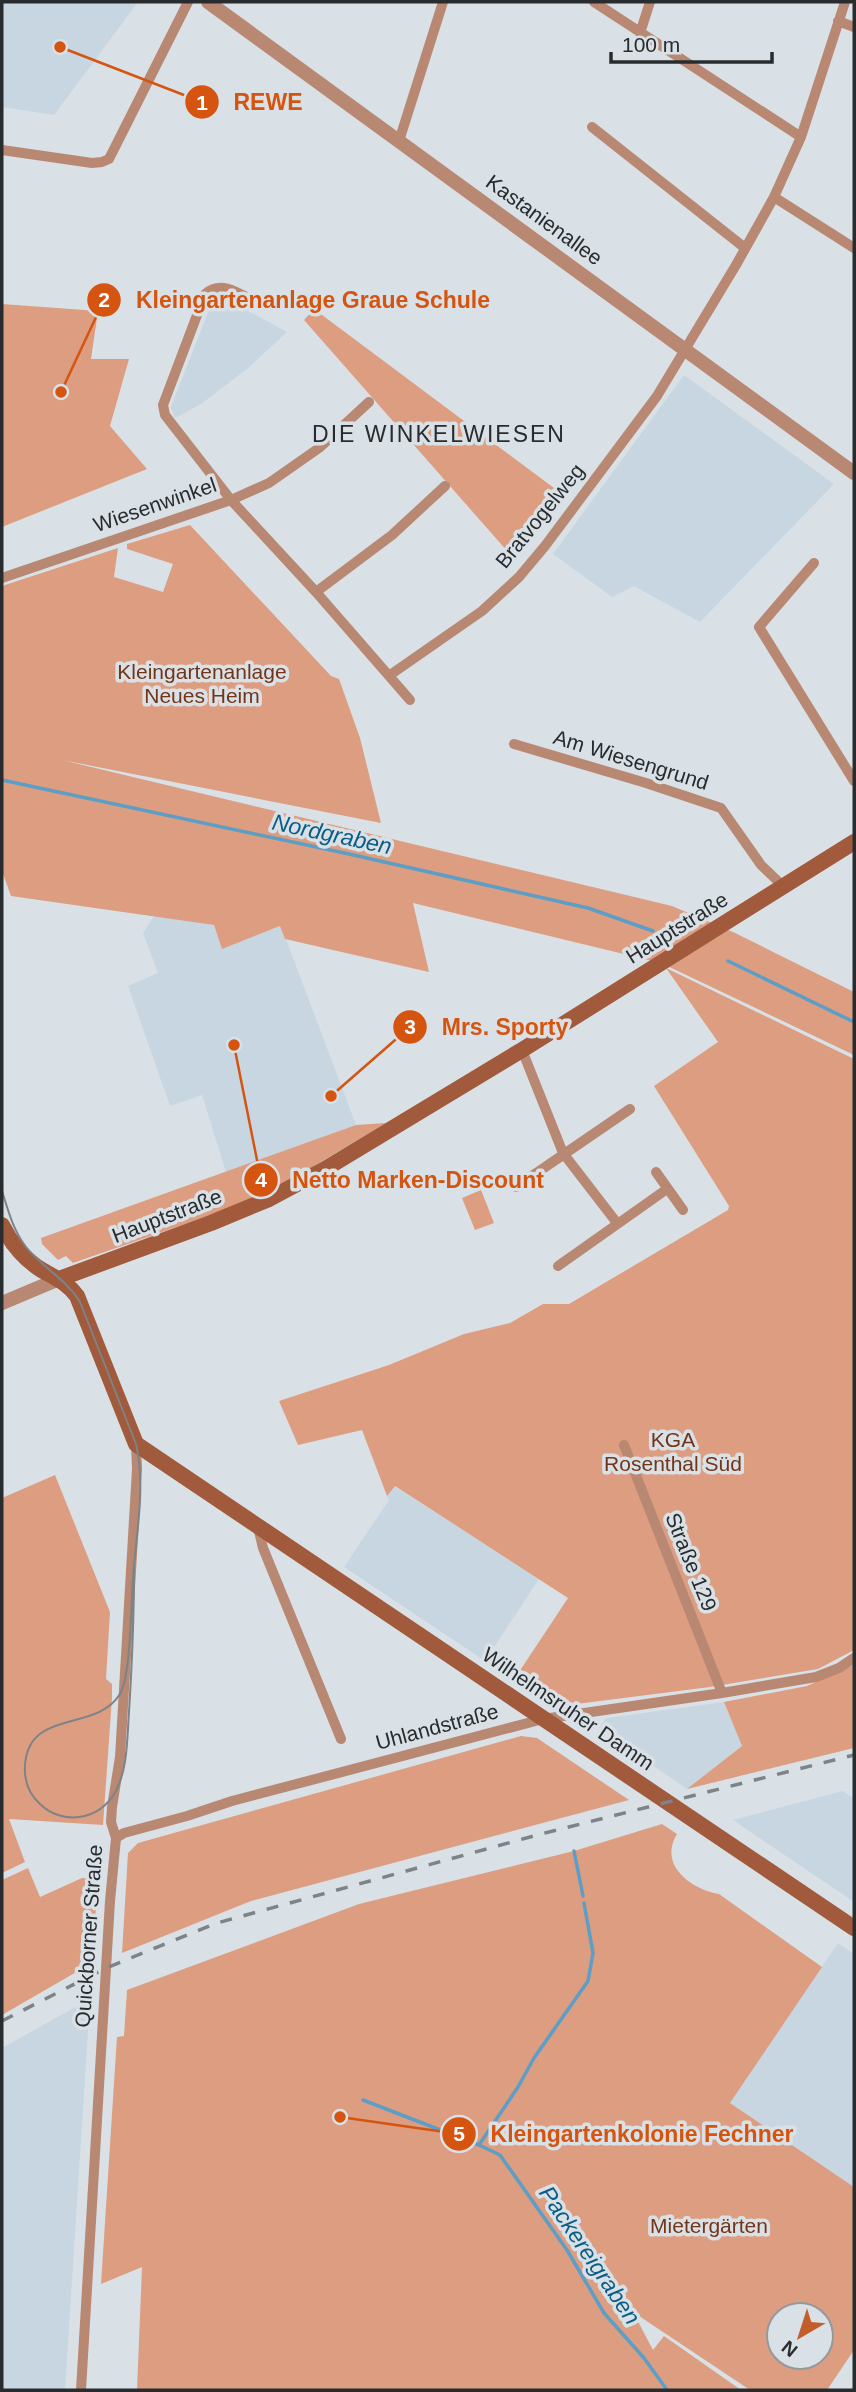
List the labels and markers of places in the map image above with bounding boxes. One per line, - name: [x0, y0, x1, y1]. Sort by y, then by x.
- callout: REWE: [184, 80, 316, 124]
- callout: Kleingartenanlage Graue Schule: [87, 278, 504, 322]
- callout: Mrs. Sporty: [392, 1005, 582, 1049]
- callout: Netto Marken-Discount: [243, 1158, 558, 1202]
- callout: Kleingartenkolonie Fechner: [442, 2112, 807, 2156]

